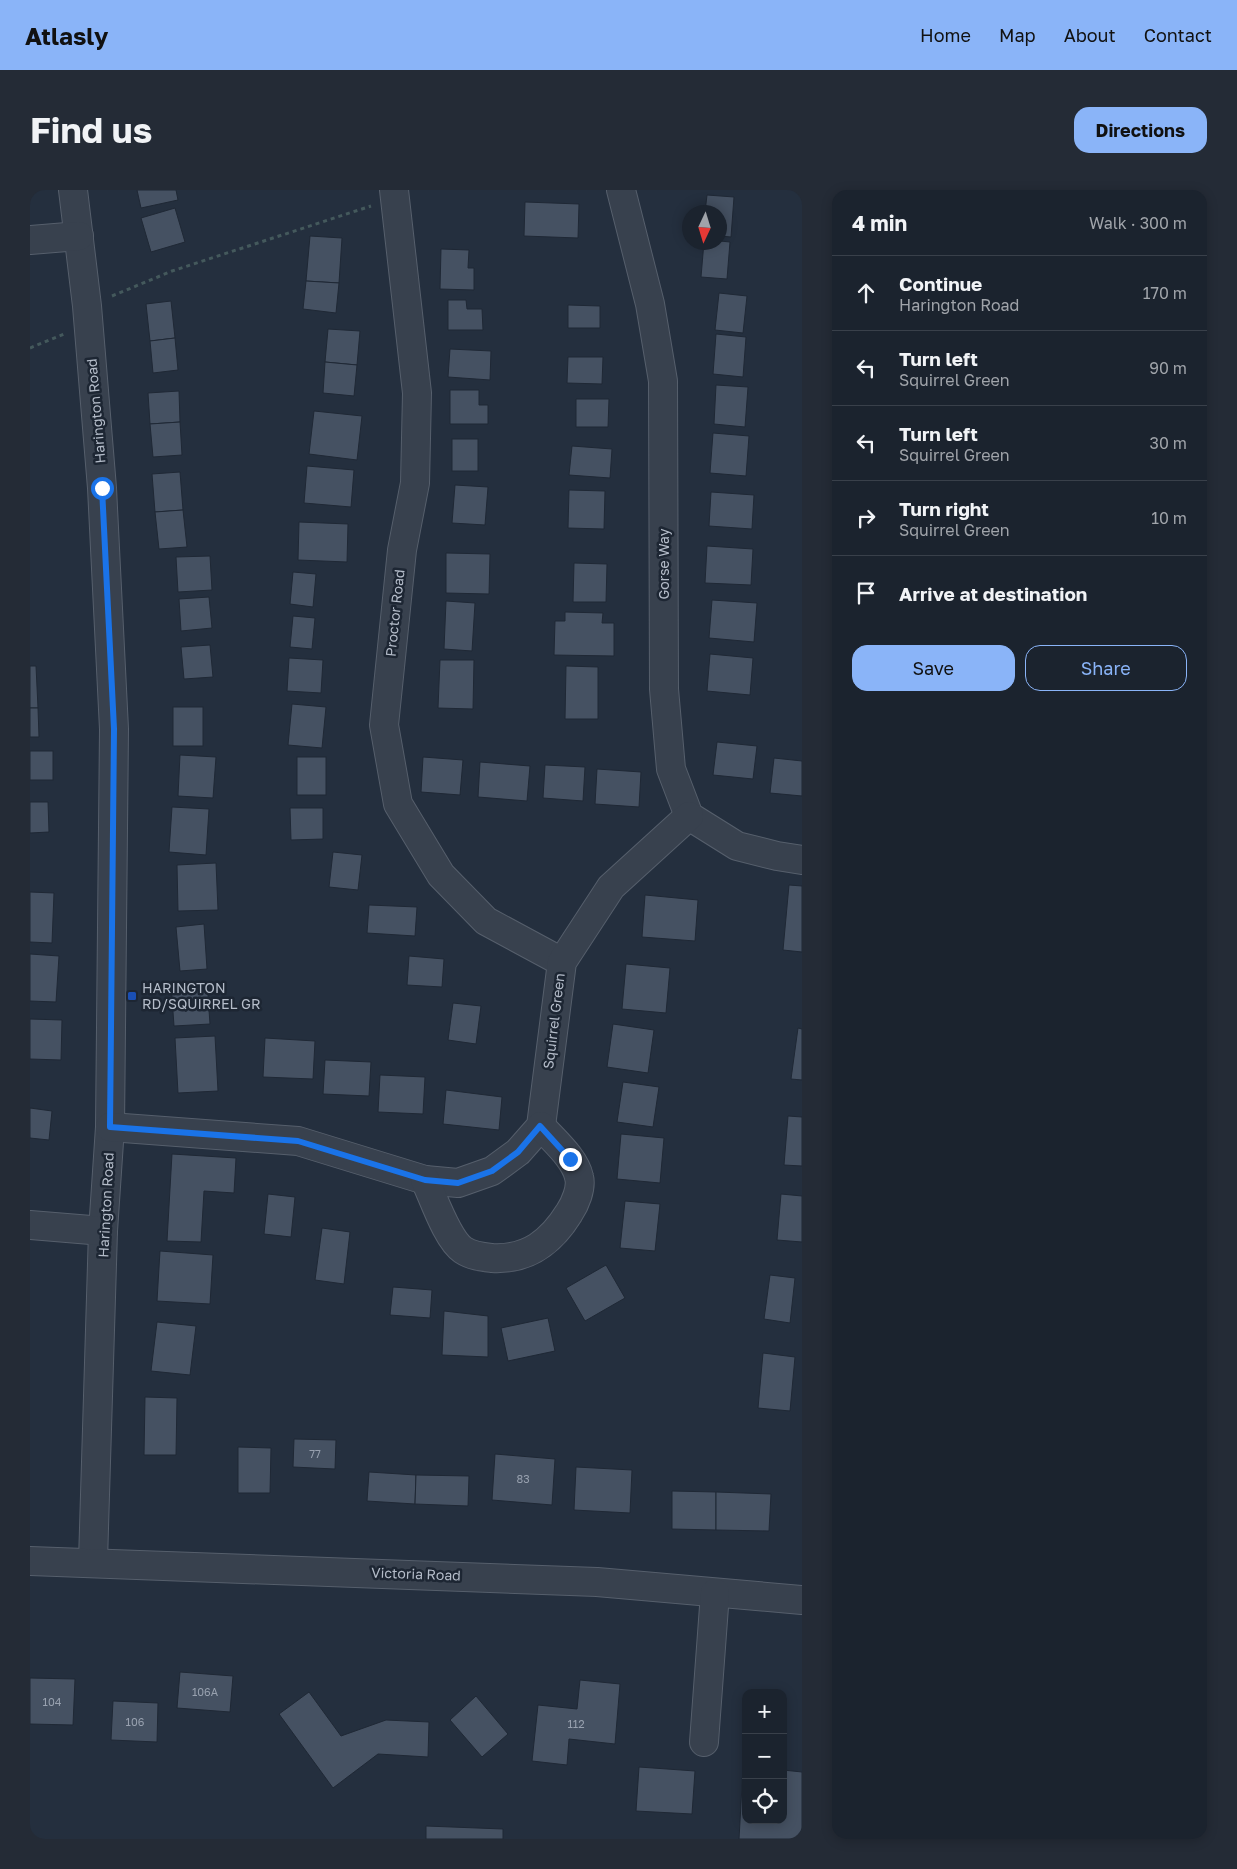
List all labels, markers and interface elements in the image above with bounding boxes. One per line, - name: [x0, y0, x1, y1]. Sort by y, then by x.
- text: Atlasly: [25, 21, 108, 50]
- text: Home: [920, 24, 971, 46]
- text: Map: [999, 24, 1036, 46]
- text: About: [1064, 24, 1116, 46]
- text: Contact: [1144, 24, 1212, 46]
- button: Directions: [1074, 107, 1207, 153]
- text: Find us: [30, 109, 152, 151]
- north arrow: [682, 205, 727, 250]
- text: 4 min: [852, 210, 907, 236]
- text: Walk · 300 m: [1089, 213, 1187, 233]
- text: Continue: [899, 272, 982, 295]
- icon: ahead: [852, 279, 880, 307]
- text: 170 m: [1143, 283, 1187, 303]
- text: Harington Road: [899, 295, 1019, 315]
- text: Turn left: [899, 347, 978, 370]
- icon: left: [852, 354, 880, 382]
- street label: Harington Road: [82, 358, 109, 464]
- text: 90 m: [1149, 358, 1187, 378]
- text: Squirrel Green: [899, 370, 1010, 390]
- text: Turn left: [899, 422, 978, 445]
- icon: left: [852, 429, 880, 457]
- text: 30 m: [1150, 433, 1187, 453]
- text: Squirrel Green: [899, 445, 1010, 465]
- route start: [91, 477, 114, 500]
- text: Turn right: [899, 497, 989, 520]
- icon: right: [852, 504, 880, 532]
- text: 10 m: [1151, 508, 1187, 528]
- text: Squirrel Green: [899, 520, 1010, 540]
- street label: Gorse Way: [655, 528, 672, 600]
- street label: Proctor Road: [381, 568, 408, 657]
- icon: arrive: [852, 579, 880, 607]
- text: Arrive at destination: [899, 582, 1087, 605]
- button: Save: [852, 645, 1015, 691]
- button: Share: [1025, 645, 1187, 691]
- street label: Squirrel Green: [539, 972, 568, 1070]
- place label: HARINGTON RD/SQUIRREL GR: [142, 979, 260, 1012]
- marker: HARINGTON RD/SQUIRREL GR: [126, 990, 138, 1002]
- route end: [559, 1148, 582, 1171]
- street label: Harington Road: [94, 1152, 117, 1258]
- house number: 77: [309, 1447, 321, 1460]
- house number: 83: [516, 1472, 530, 1485]
- street label: Victoria Road: [371, 1563, 461, 1584]
- house number: 106A: [192, 1685, 219, 1698]
- map controls: [742, 1689, 787, 1824]
- button: +: [742, 1689, 787, 1734]
- house number: 104: [43, 1695, 62, 1708]
- house number: 106: [126, 1715, 145, 1728]
- house number: 112: [567, 1717, 585, 1730]
- button: −: [742, 1734, 787, 1779]
- button: locate: [742, 1779, 787, 1824]

